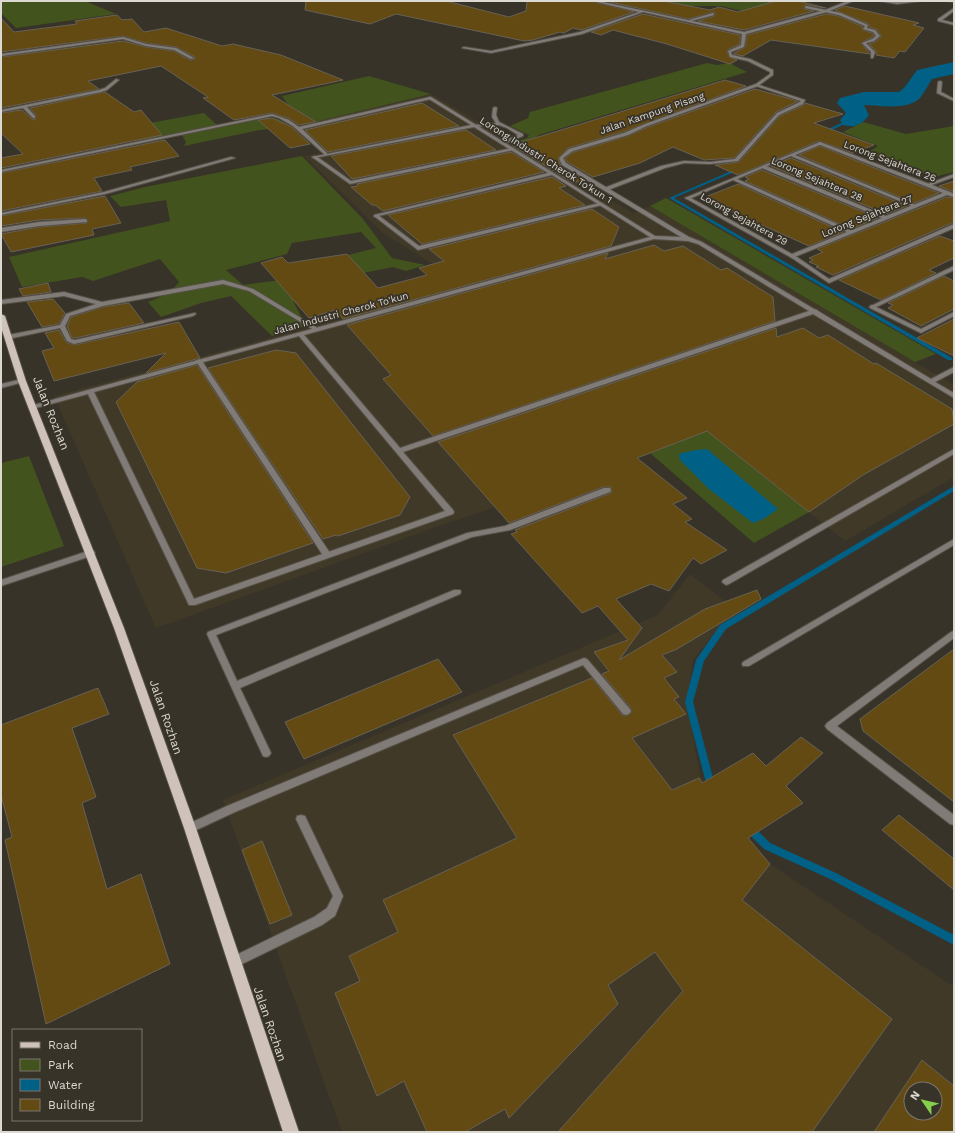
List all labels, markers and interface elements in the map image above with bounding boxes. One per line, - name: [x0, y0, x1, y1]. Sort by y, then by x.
- street label: Jalan Kampung Pisang: [598, 90, 706, 136]
- street label: Lorong Industri Cherok To'kun 1: [478, 115, 614, 205]
- street label: Lorong Sejahtera 26: [842, 138, 938, 184]
- street label: Lorong Sejahtera 28: [770, 155, 864, 203]
- street label: Lorong Sejahtera 29: [698, 190, 790, 248]
- street label: Lorong Sejahtera 27: [820, 193, 915, 239]
- street label: Jalan Industri Cherok To'kun: [272, 290, 410, 336]
- street label: Jalan Rozhan: [30, 374, 72, 452]
- street label: Jalan Rozhan: [147, 678, 185, 756]
- street label: Jalan Rozhan: [251, 985, 289, 1063]
- legend: [12, 1029, 142, 1121]
- text: Road: [48, 1038, 77, 1052]
- text: Park: [48, 1058, 74, 1072]
- text: Water: [48, 1078, 83, 1092]
- north arrow: [903, 1081, 943, 1121]
- text: N: [907, 1089, 923, 1103]
- text: Building: [48, 1098, 95, 1112]

